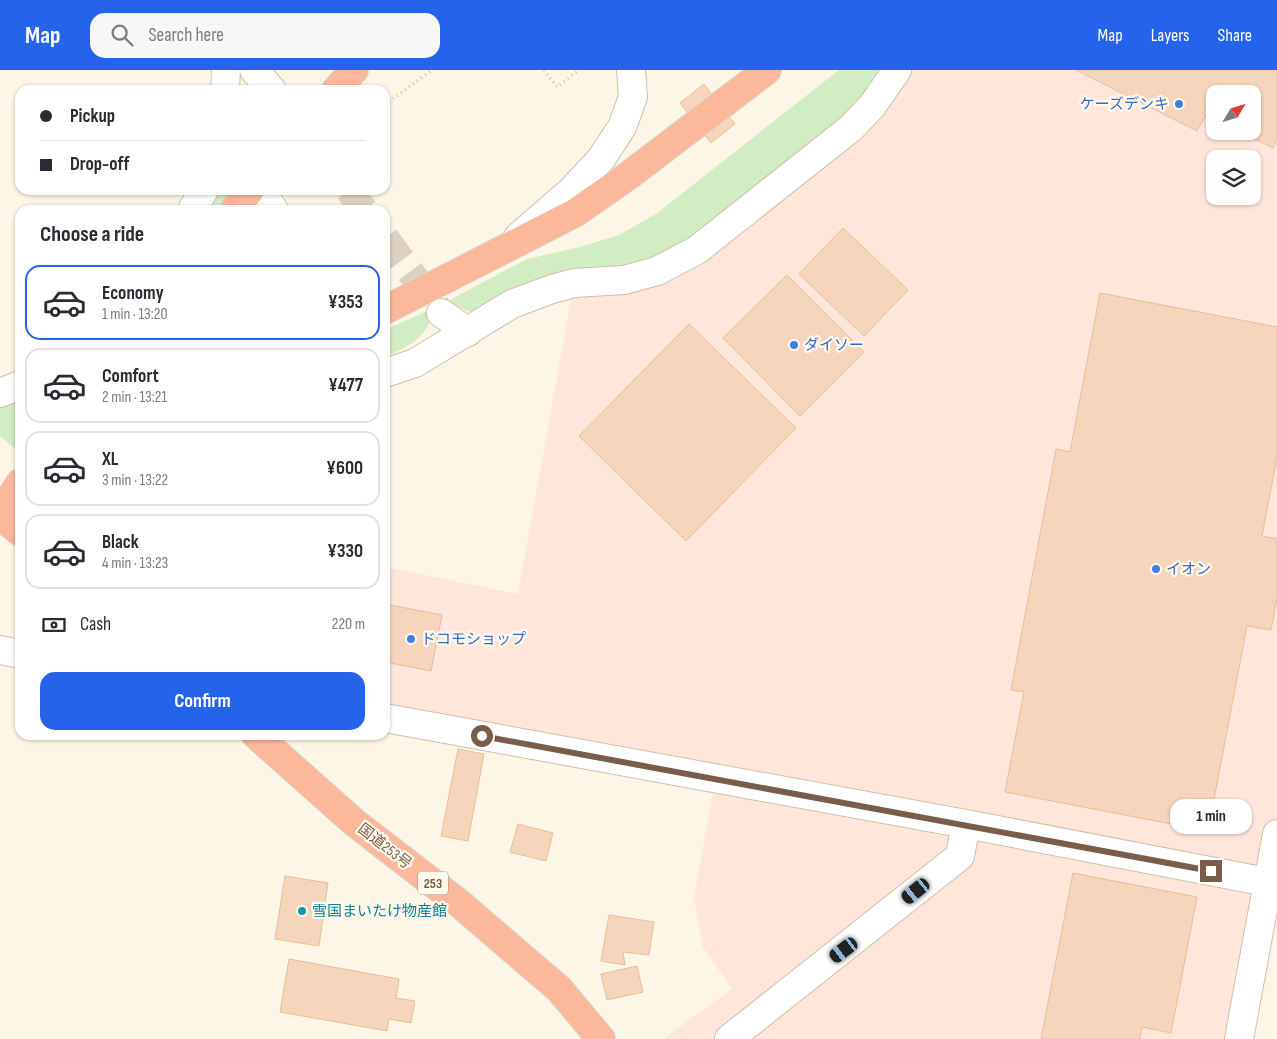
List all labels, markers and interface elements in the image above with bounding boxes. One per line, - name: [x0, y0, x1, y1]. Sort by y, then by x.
- search box: [90, 13, 440, 58]
- text: Map: [25, 21, 60, 50]
- icon: search: [108, 21, 136, 49]
- text: Search here: [148, 24, 224, 47]
- text: Map: [1098, 25, 1123, 46]
- text: Layers: [1151, 25, 1190, 46]
- text: Share: [1218, 25, 1252, 46]
- north arrow: [1206, 85, 1261, 140]
- map controls: [1206, 85, 1261, 205]
- place label: ケーズデンキ: [1080, 95, 1169, 114]
- marker: ケーズデンキ: [1173, 98, 1185, 110]
- text: Pickup: [70, 105, 115, 128]
- button: layers: [1206, 150, 1261, 205]
- text: Drop-off: [70, 153, 130, 176]
- text: Choose a ride: [40, 221, 144, 248]
- icon: car: [42, 280, 87, 325]
- text: Economy: [102, 282, 164, 305]
- text: ¥353: [328, 291, 363, 314]
- text: 1 min · 13:20: [102, 305, 168, 324]
- place label: ダイソー: [804, 336, 864, 355]
- marker: ダイソー: [788, 339, 800, 351]
- icon: car: [42, 363, 87, 408]
- text: Comfort: [102, 365, 159, 388]
- text: ¥477: [328, 374, 363, 397]
- text: 2 min · 13:21: [102, 388, 167, 407]
- icon: car: [42, 446, 87, 491]
- text: XL: [102, 448, 118, 471]
- text: ¥600: [326, 457, 363, 480]
- text: 3 min · 13:22: [102, 471, 168, 490]
- icon: car: [42, 529, 87, 574]
- text: Black: [102, 531, 139, 554]
- text: ¥330: [327, 540, 363, 563]
- text: 4 min · 13:23: [102, 554, 168, 573]
- place label: イオン: [1166, 560, 1211, 579]
- marker: イオン: [1150, 563, 1162, 575]
- icon: cash: [40, 611, 68, 639]
- text: Cash: [80, 613, 111, 636]
- text: 220 m: [332, 615, 365, 634]
- place label: ドコモショップ: [421, 630, 526, 649]
- marker: ドコモショップ: [405, 633, 417, 645]
- button: Confirm: [40, 672, 365, 730]
- route start: [471, 725, 493, 747]
- callout: 1 min: [1170, 798, 1252, 834]
- text: 1 min: [1196, 807, 1226, 826]
- street label: 国道253号: [354, 819, 416, 873]
- route end: [1200, 860, 1222, 882]
- road number: 253: [418, 871, 448, 894]
- car: [899, 876, 932, 906]
- place label: 雪国まいたけ物産館: [312, 902, 447, 921]
- marker: 雪国まいたけ物産館: [296, 905, 308, 917]
- car: [827, 935, 860, 965]

